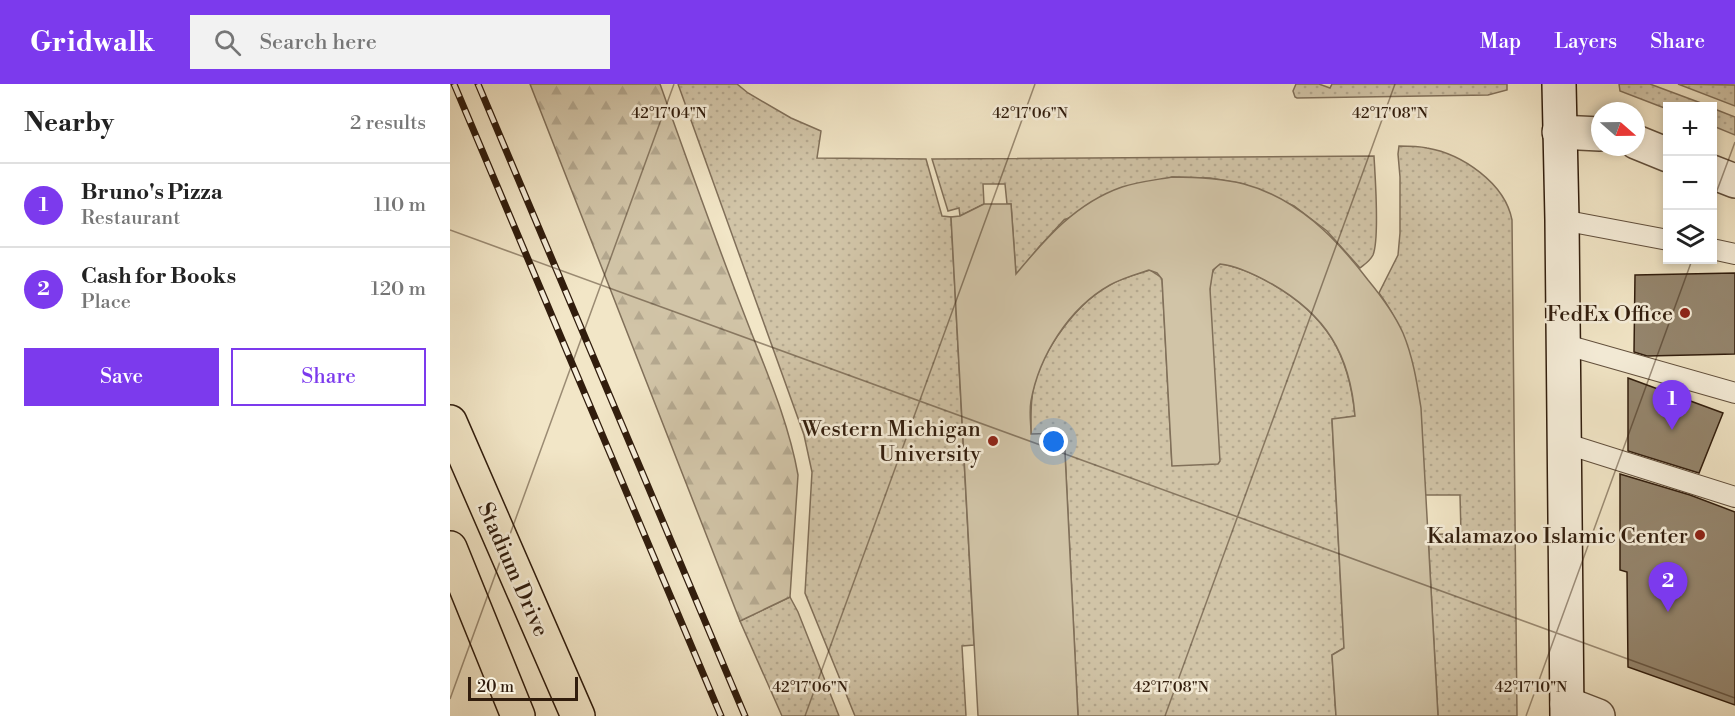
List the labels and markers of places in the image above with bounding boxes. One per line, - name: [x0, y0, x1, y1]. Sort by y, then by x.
- place label: FedEx Office: [1546, 301, 1673, 328]
- marker: FedEx Office: [1678, 306, 1692, 320]
- pin: 1: [1652, 380, 1692, 430]
- place label: Western Michigan University: [801, 416, 981, 468]
- marker: Western Michigan University: [986, 434, 1000, 448]
- place label: Kalamazoo Islamic Center: [1427, 523, 1688, 550]
- marker: Kalamazoo Islamic Center: [1693, 528, 1707, 542]
- pin: 2: [1648, 562, 1688, 612]

